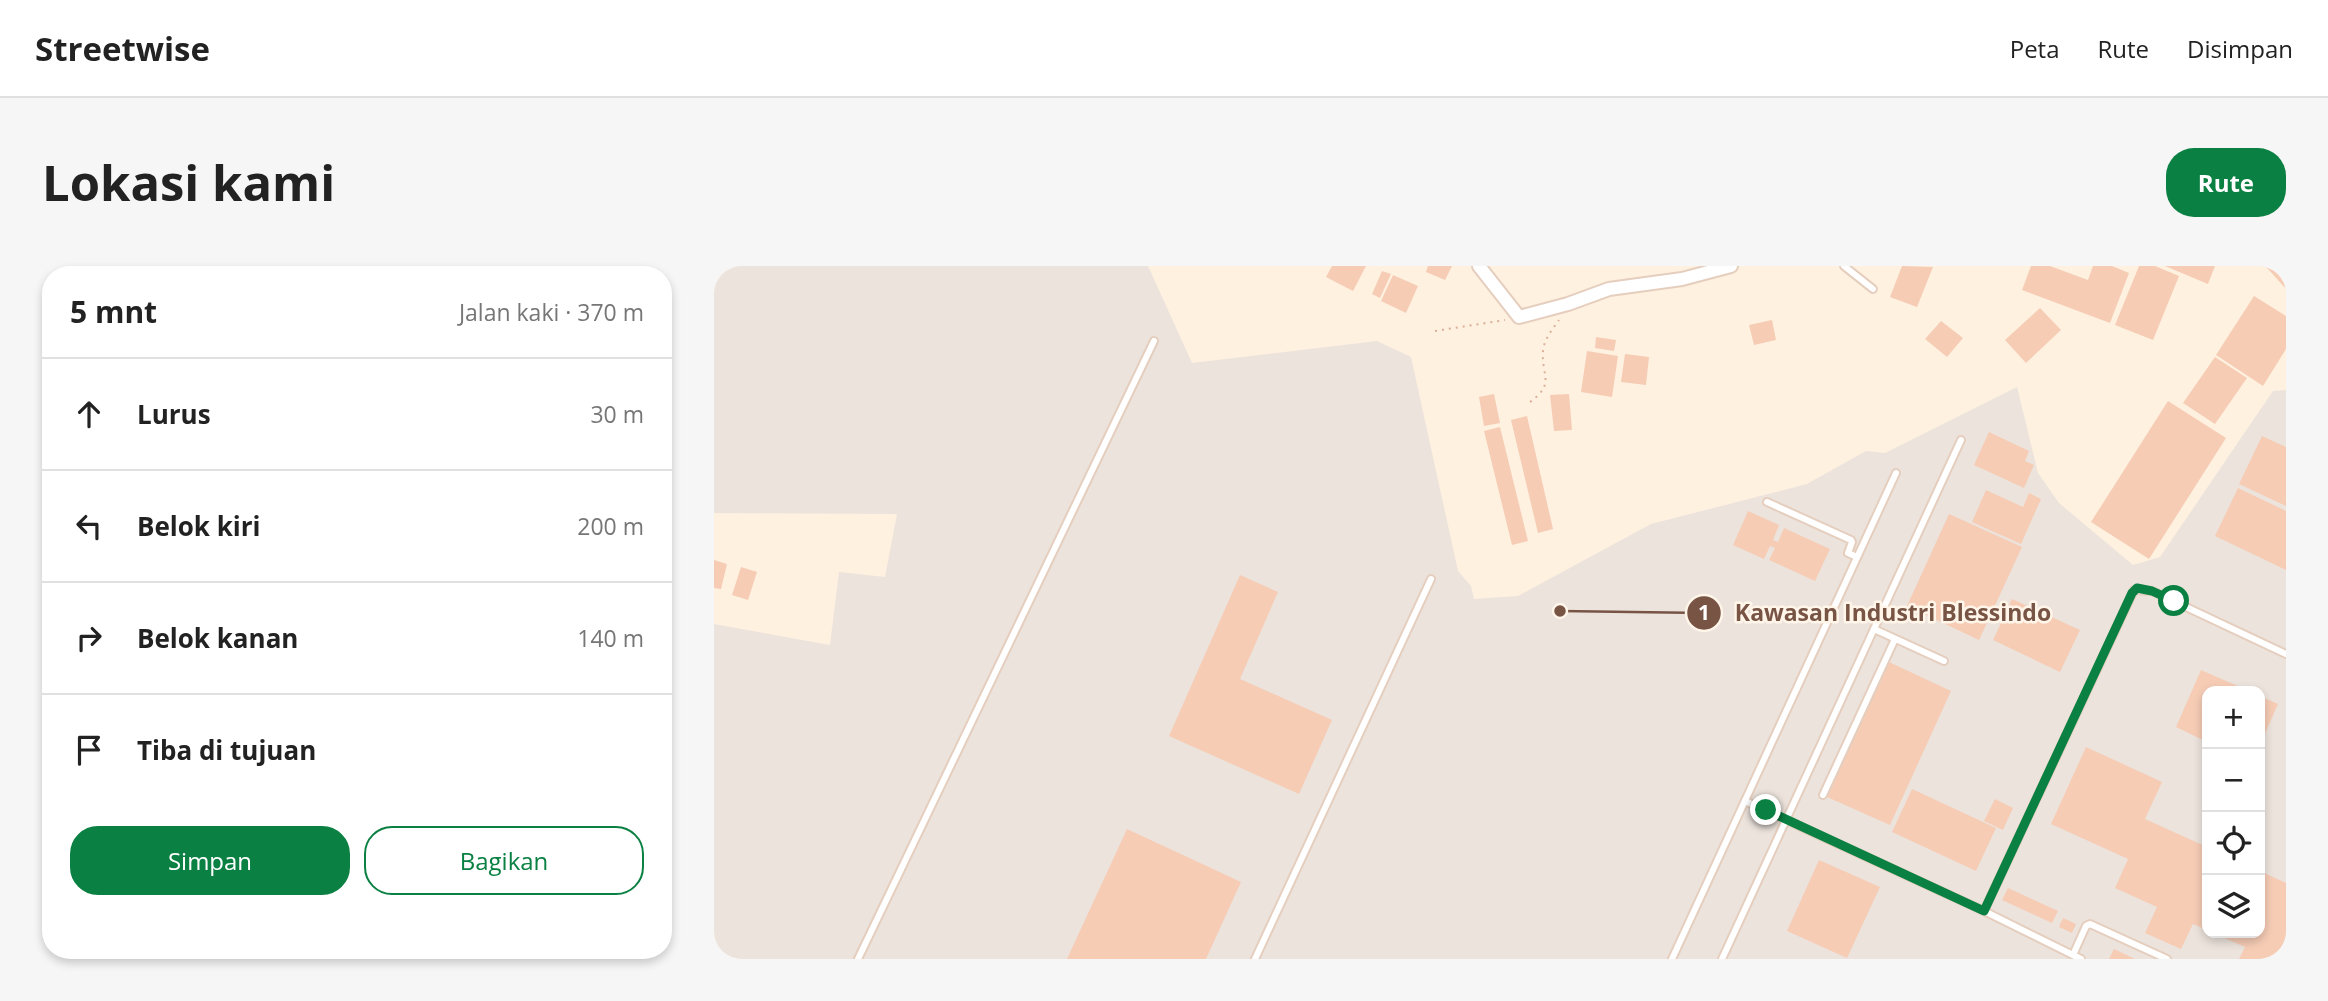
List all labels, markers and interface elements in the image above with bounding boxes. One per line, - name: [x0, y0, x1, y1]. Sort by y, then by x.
- text: Streetwise: [35, 26, 210, 71]
- text: Peta: [2010, 32, 2060, 65]
- text: Rute: [2098, 32, 2149, 65]
- text: Disimpan: [2187, 32, 2293, 65]
- button: Rute: [2166, 148, 2286, 217]
- text: Lokasi kami: [42, 149, 335, 215]
- text: 5 mnt: [70, 291, 157, 332]
- text: Jalan kaki · 370 m: [459, 296, 644, 328]
- icon: ahead: [70, 395, 108, 433]
- text: Lurus: [137, 396, 211, 432]
- text: 30 m: [590, 398, 644, 430]
- icon: left: [70, 507, 108, 545]
- text: Belok kiri: [137, 508, 261, 544]
- text: 200 m: [577, 510, 644, 542]
- route start: [2158, 585, 2189, 616]
- callout: Kawasan Industri Blessindo: [1686, 591, 2066, 635]
- text: Kawasan Industri Blessindo: [1735, 596, 2051, 628]
- text: 1: [1698, 598, 1710, 626]
- icon: right: [70, 619, 108, 657]
- text: Belok kanan: [137, 620, 298, 656]
- text: 140 m: [577, 622, 644, 654]
- map controls: [2202, 686, 2265, 938]
- button: +: [2202, 686, 2265, 749]
- icon: arrive: [70, 731, 108, 769]
- text: Tiba di tujuan: [137, 732, 316, 768]
- button: −: [2202, 749, 2265, 812]
- route end: [1750, 794, 1781, 825]
- button: locate: [2202, 812, 2265, 875]
- button: Simpan: [70, 826, 350, 895]
- button: Bagikan: [364, 826, 644, 895]
- button: layers: [2202, 875, 2265, 938]

